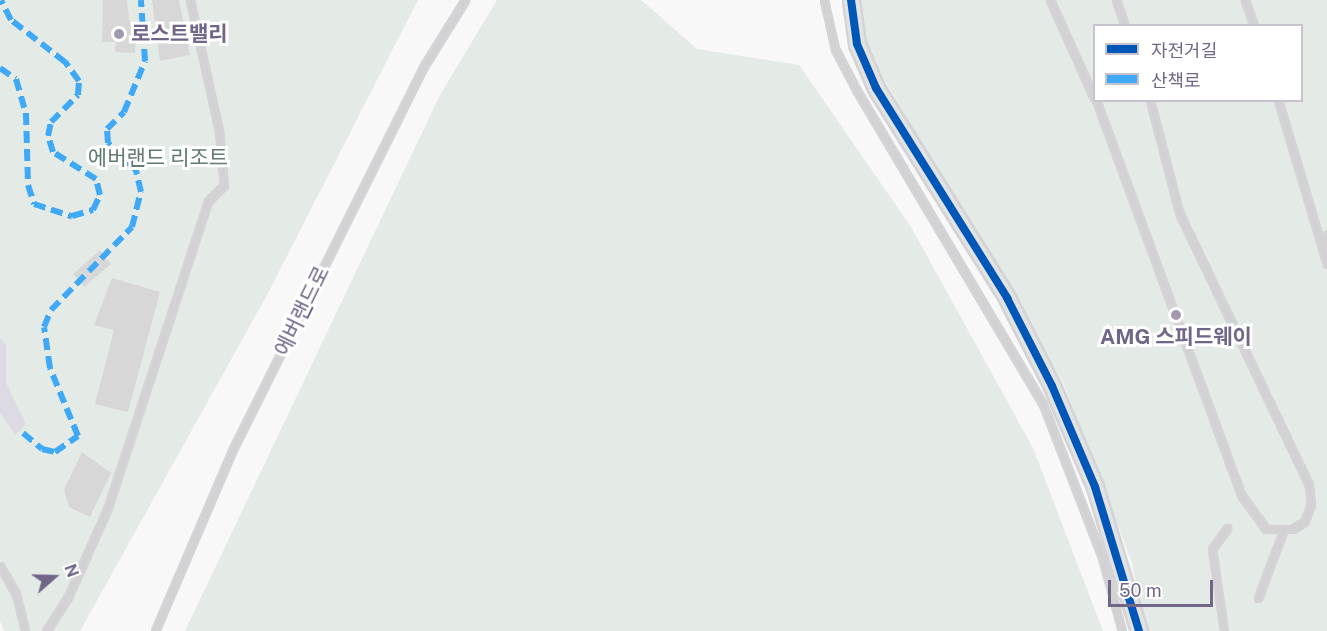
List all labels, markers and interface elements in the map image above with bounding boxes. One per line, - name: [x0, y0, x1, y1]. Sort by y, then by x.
- place label: 로스트밸리: [131, 21, 228, 47]
- legend: [1093, 24, 1303, 102]
- marker: 로스트밸리: [112, 27, 126, 41]
- text: 자전거길: [1151, 40, 1217, 61]
- text: 산책로: [1151, 70, 1201, 91]
- park label: 에버랜드 리조트: [88, 145, 228, 171]
- street label: 에버랜드로: [270, 262, 334, 360]
- marker: AMG 스피드웨이: [1169, 308, 1183, 322]
- place label: AMG 스피드웨이: [1100, 324, 1252, 350]
- north arrow: [24, 547, 84, 607]
- text: N: [60, 562, 82, 580]
- scale bar: [1111, 568, 1216, 606]
- text: 50 m: [1119, 580, 1162, 601]

